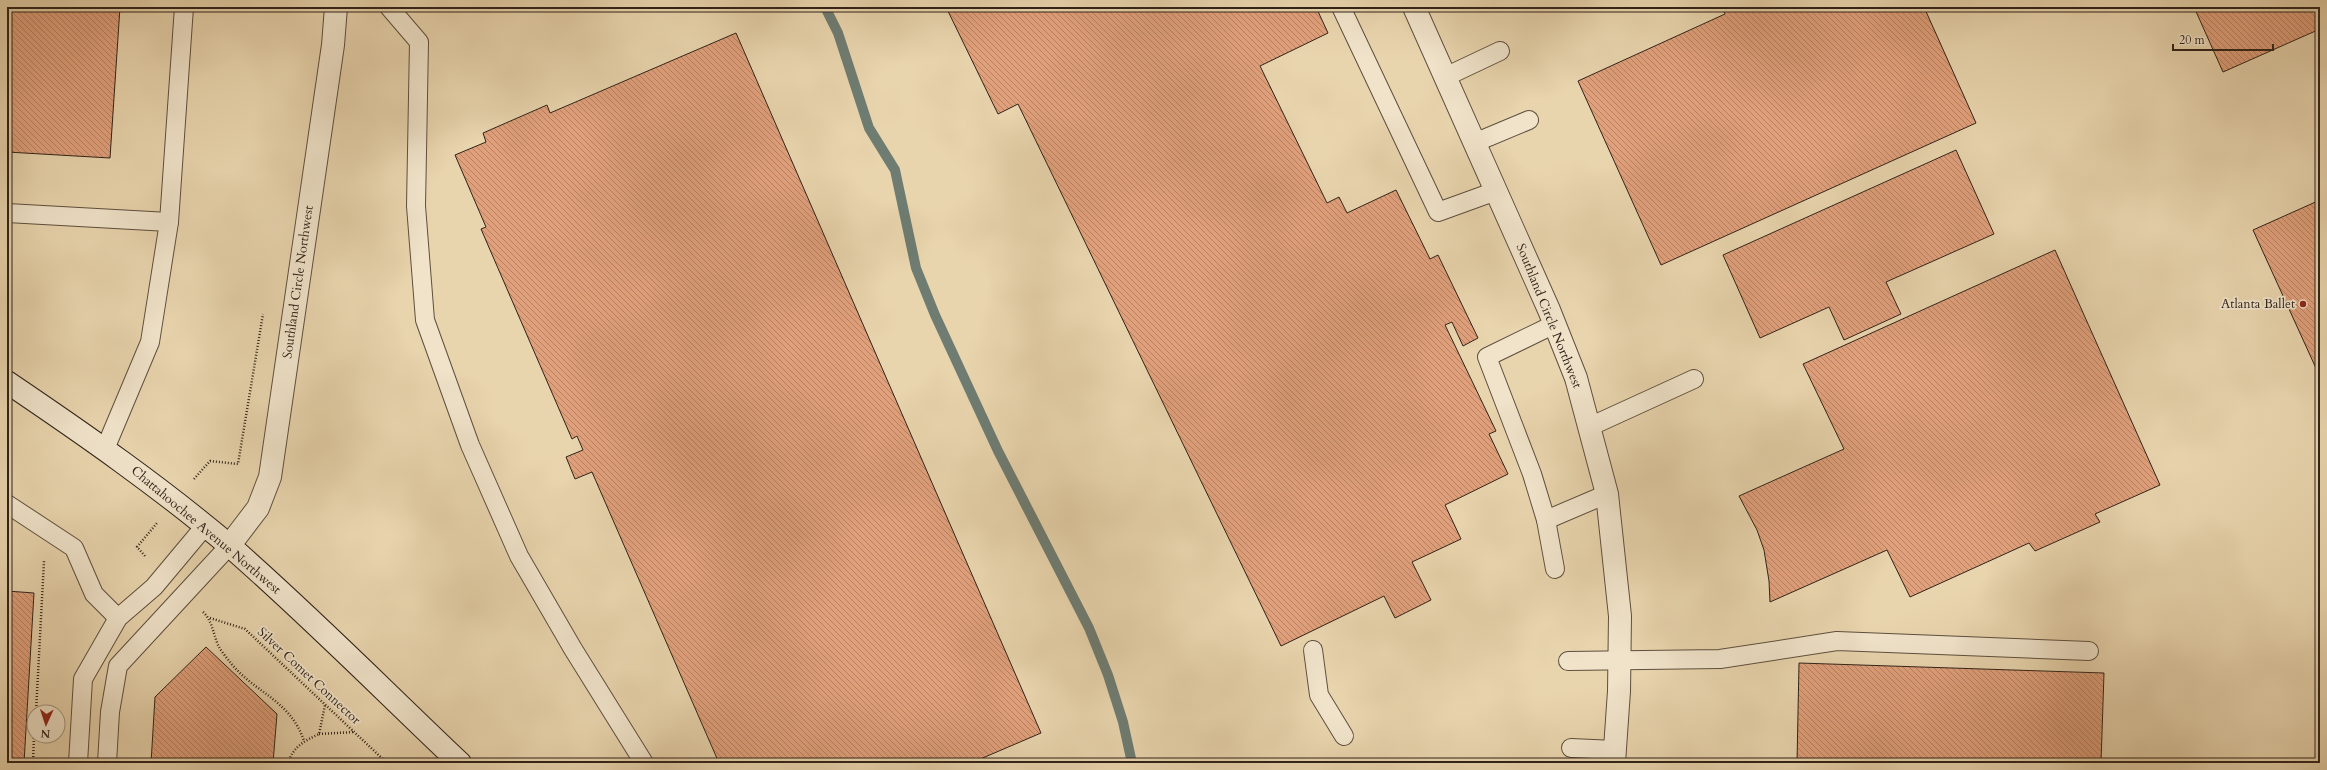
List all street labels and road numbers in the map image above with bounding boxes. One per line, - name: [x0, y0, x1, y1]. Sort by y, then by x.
- street label: Southland Circle Northwest: [278, 204, 318, 360]
- street label: Southland Circle Northwest: [1512, 241, 1586, 391]
- street label: Chattahoochee Avenue Northwest: [127, 462, 285, 598]
- street label: Silver Comet Connector: [253, 623, 365, 729]

